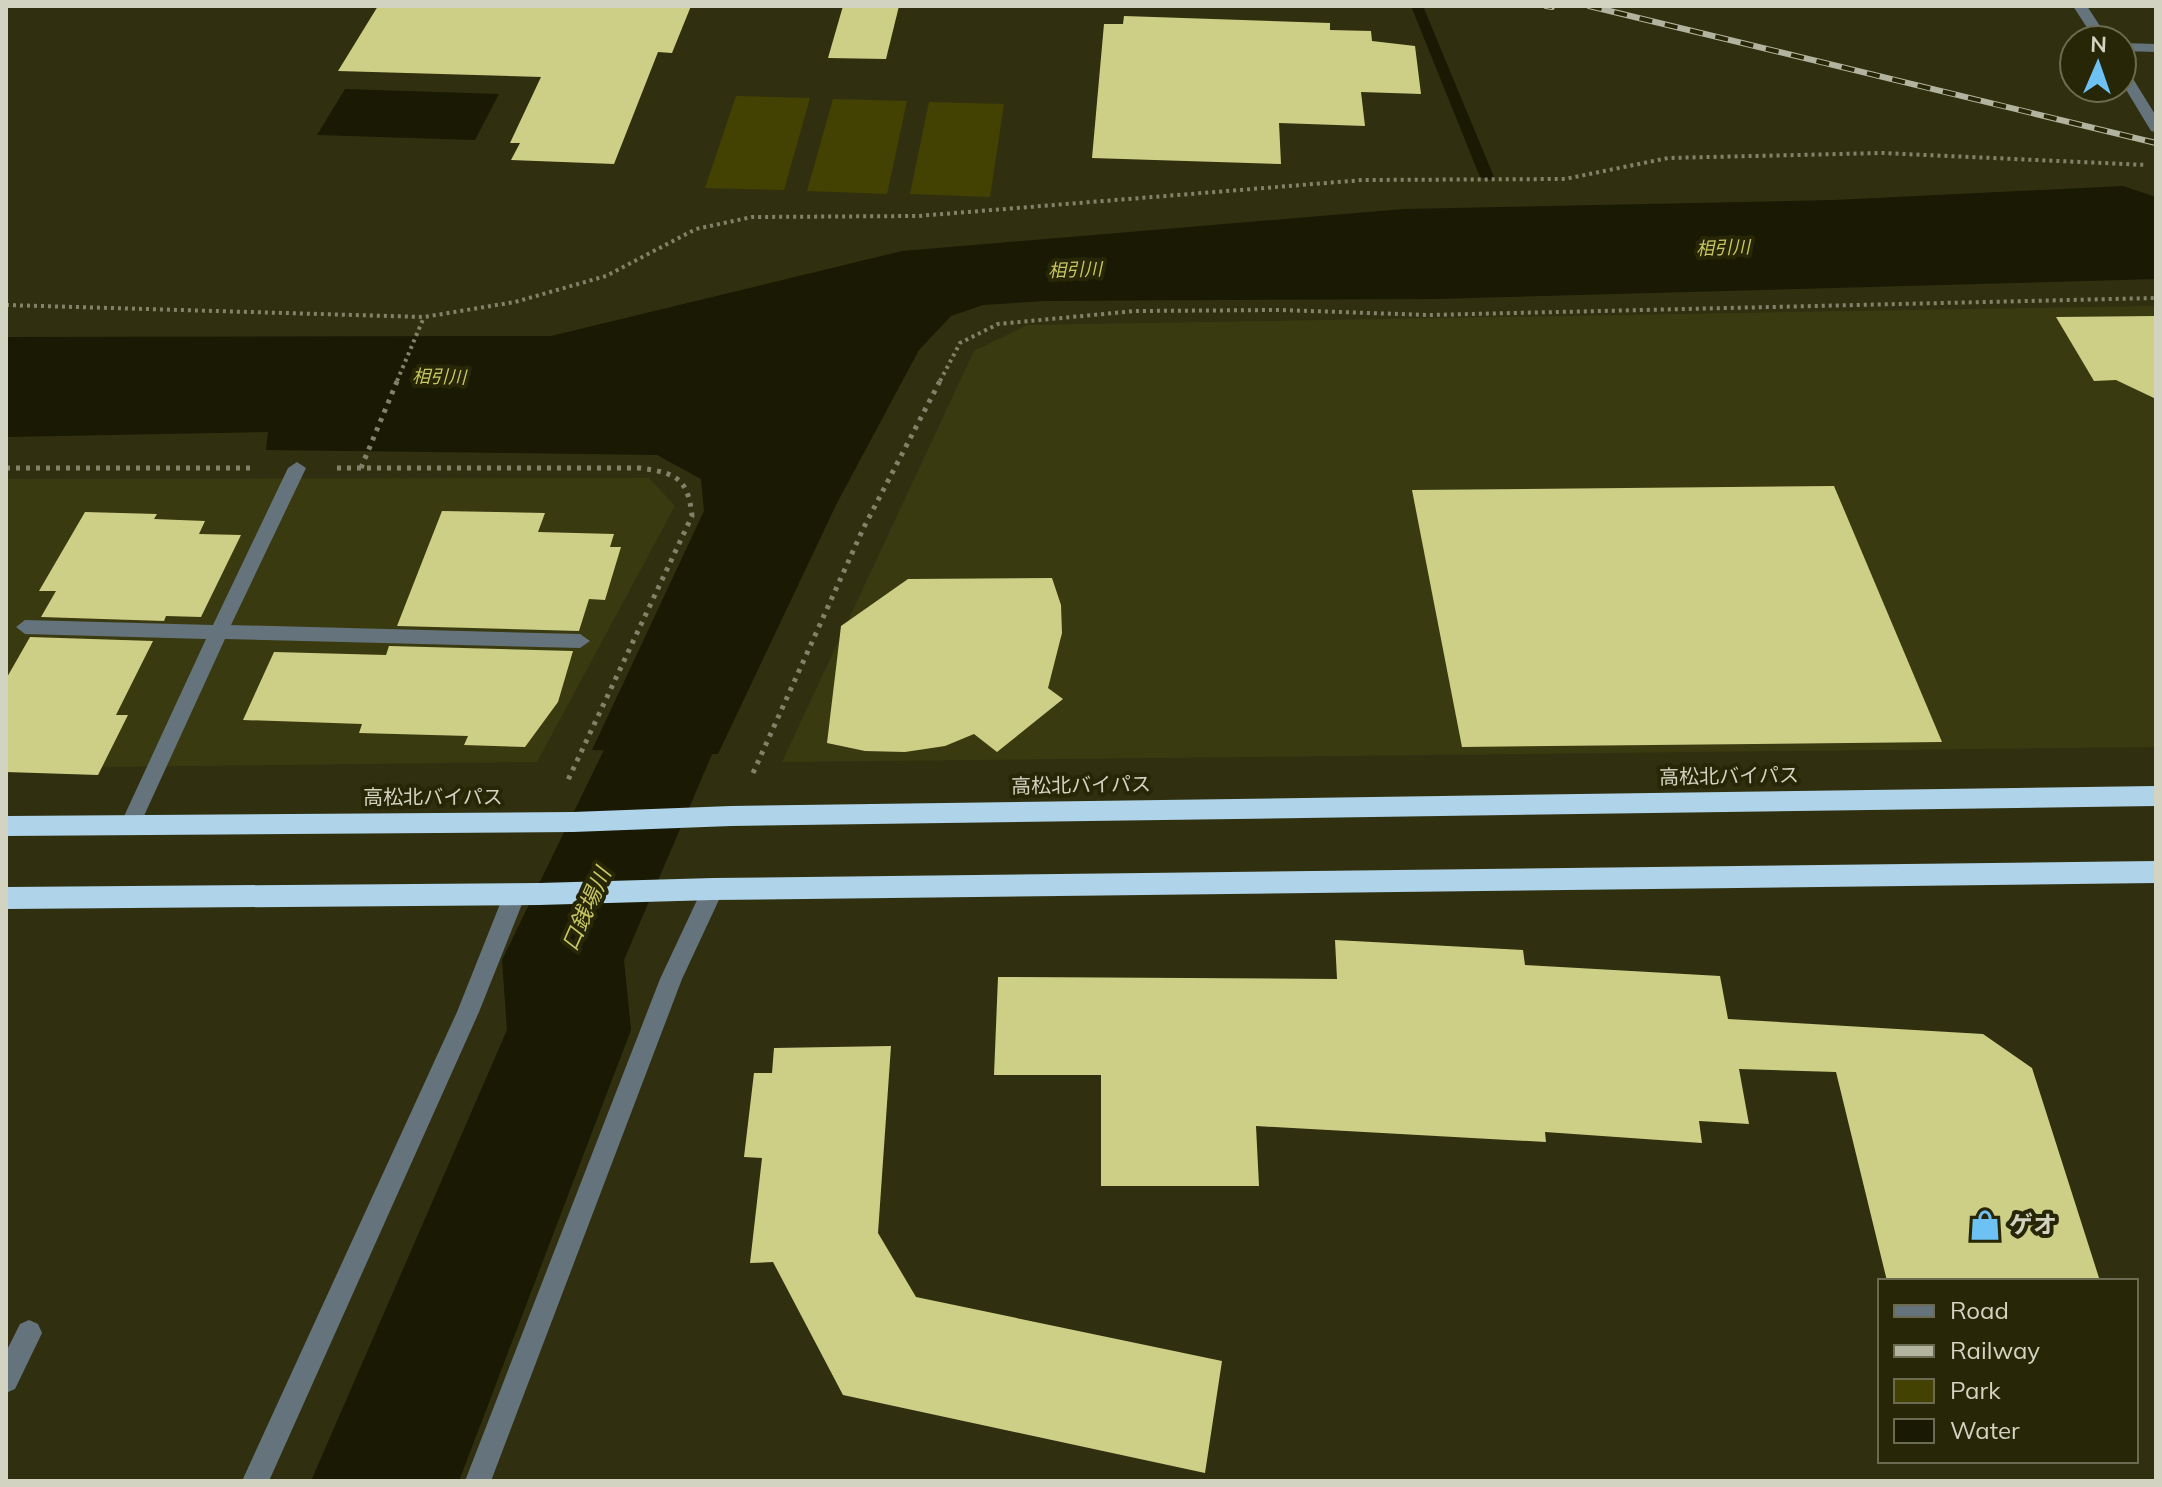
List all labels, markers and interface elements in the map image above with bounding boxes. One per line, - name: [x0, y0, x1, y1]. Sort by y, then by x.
- north arrow: [2058, 24, 2138, 104]
- text: N: [2090, 30, 2107, 58]
- water label: 相引川: [1696, 235, 1752, 260]
- water label: 相引川: [1048, 257, 1104, 282]
- water label: 相引川: [412, 365, 468, 389]
- street label: 高松北バイパス: [1659, 762, 1799, 789]
- street label: 高松北バイパス: [1011, 771, 1151, 798]
- street label: 高松北バイパス: [363, 784, 503, 809]
- water label: 口銭場川: [555, 861, 617, 955]
- shop icon: ゲオ: [1968, 1208, 2002, 1242]
- place label: ゲオ: [2009, 1209, 2057, 1239]
- legend: [1878, 1279, 2138, 1463]
- text: Road: [1950, 1295, 2009, 1325]
- text: Railway: [1950, 1335, 2040, 1365]
- text: Park: [1950, 1375, 2001, 1405]
- text: Water: [1950, 1415, 2020, 1445]

